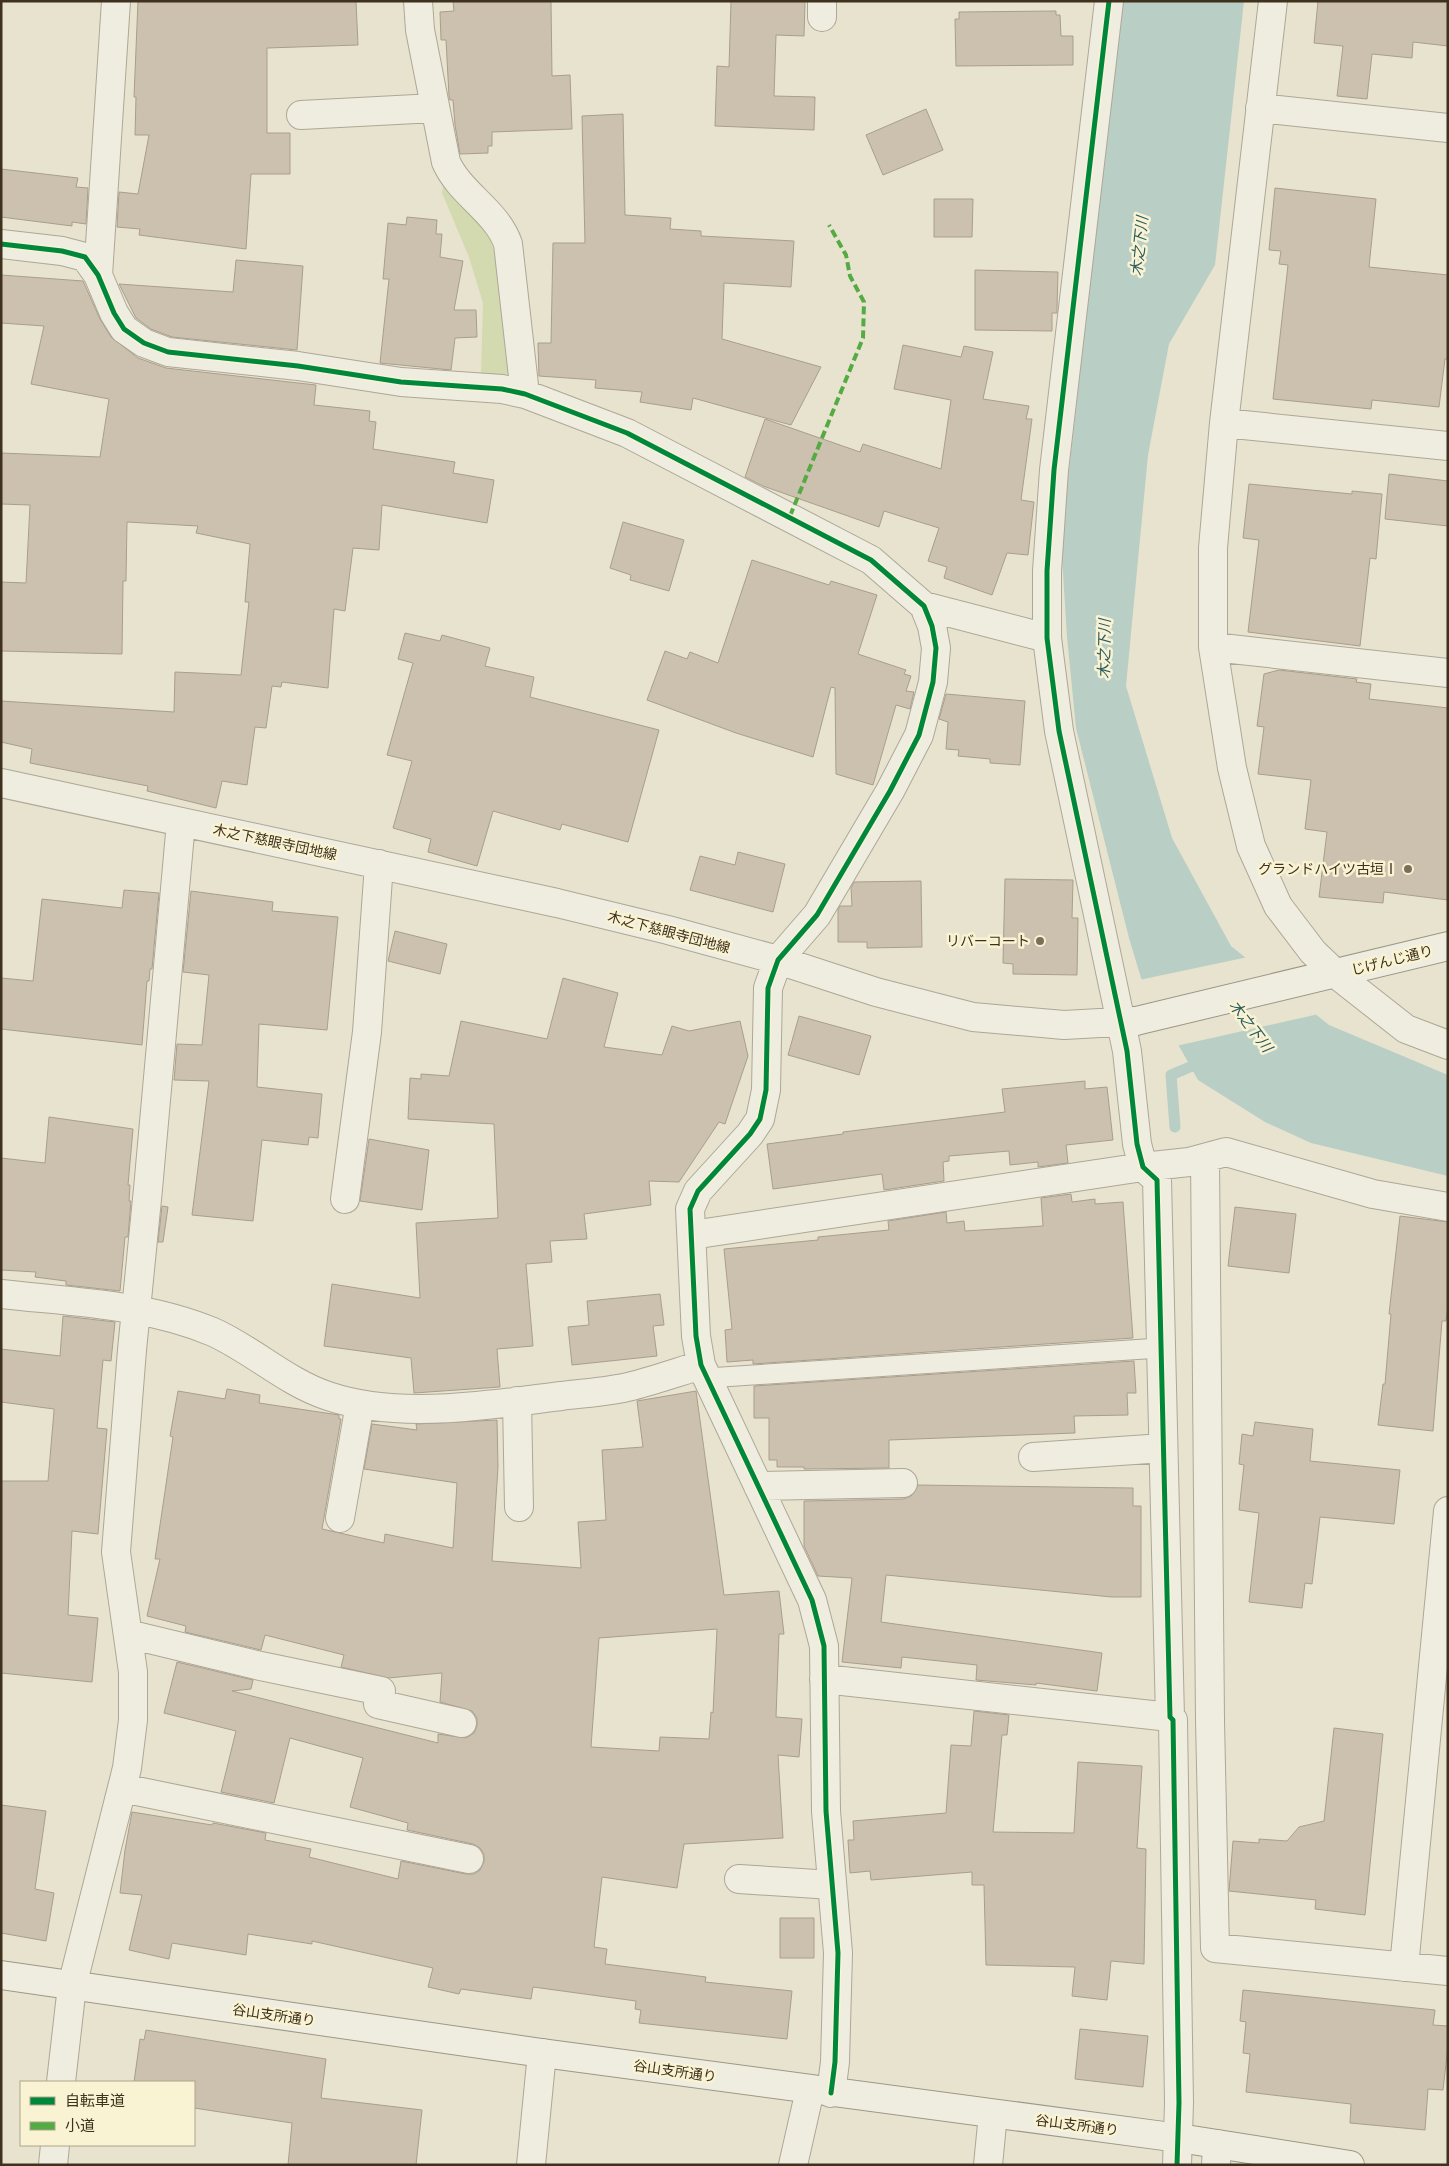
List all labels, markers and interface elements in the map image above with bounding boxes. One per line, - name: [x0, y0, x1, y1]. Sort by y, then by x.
- water label: 木之下川: [1125, 213, 1153, 277]
- water label: 木之下川: [1093, 617, 1115, 679]
- street label: 木之下慈眼寺団地線: [211, 819, 339, 865]
- place label: グランドハイツ古垣Ⅰ: [1258, 859, 1398, 879]
- marker: グランドハイツ古垣Ⅰ: [1402, 863, 1414, 875]
- street label: 木之下慈眼寺団地線: [606, 906, 732, 958]
- place label: リバーコート: [946, 931, 1030, 951]
- marker: リバーコート: [1034, 935, 1046, 947]
- street label: じげんじ通り: [1349, 940, 1435, 980]
- water label: 木之下川: [1225, 996, 1279, 1058]
- street label: 谷山支所通り: [231, 1999, 317, 2031]
- street label: 谷山支所通り: [632, 2055, 718, 2087]
- legend: [20, 2081, 195, 2146]
- text: 自転車道: [65, 2090, 125, 2111]
- street label: 谷山支所通り: [1034, 2110, 1120, 2140]
- text: 小道: [65, 2115, 95, 2136]

